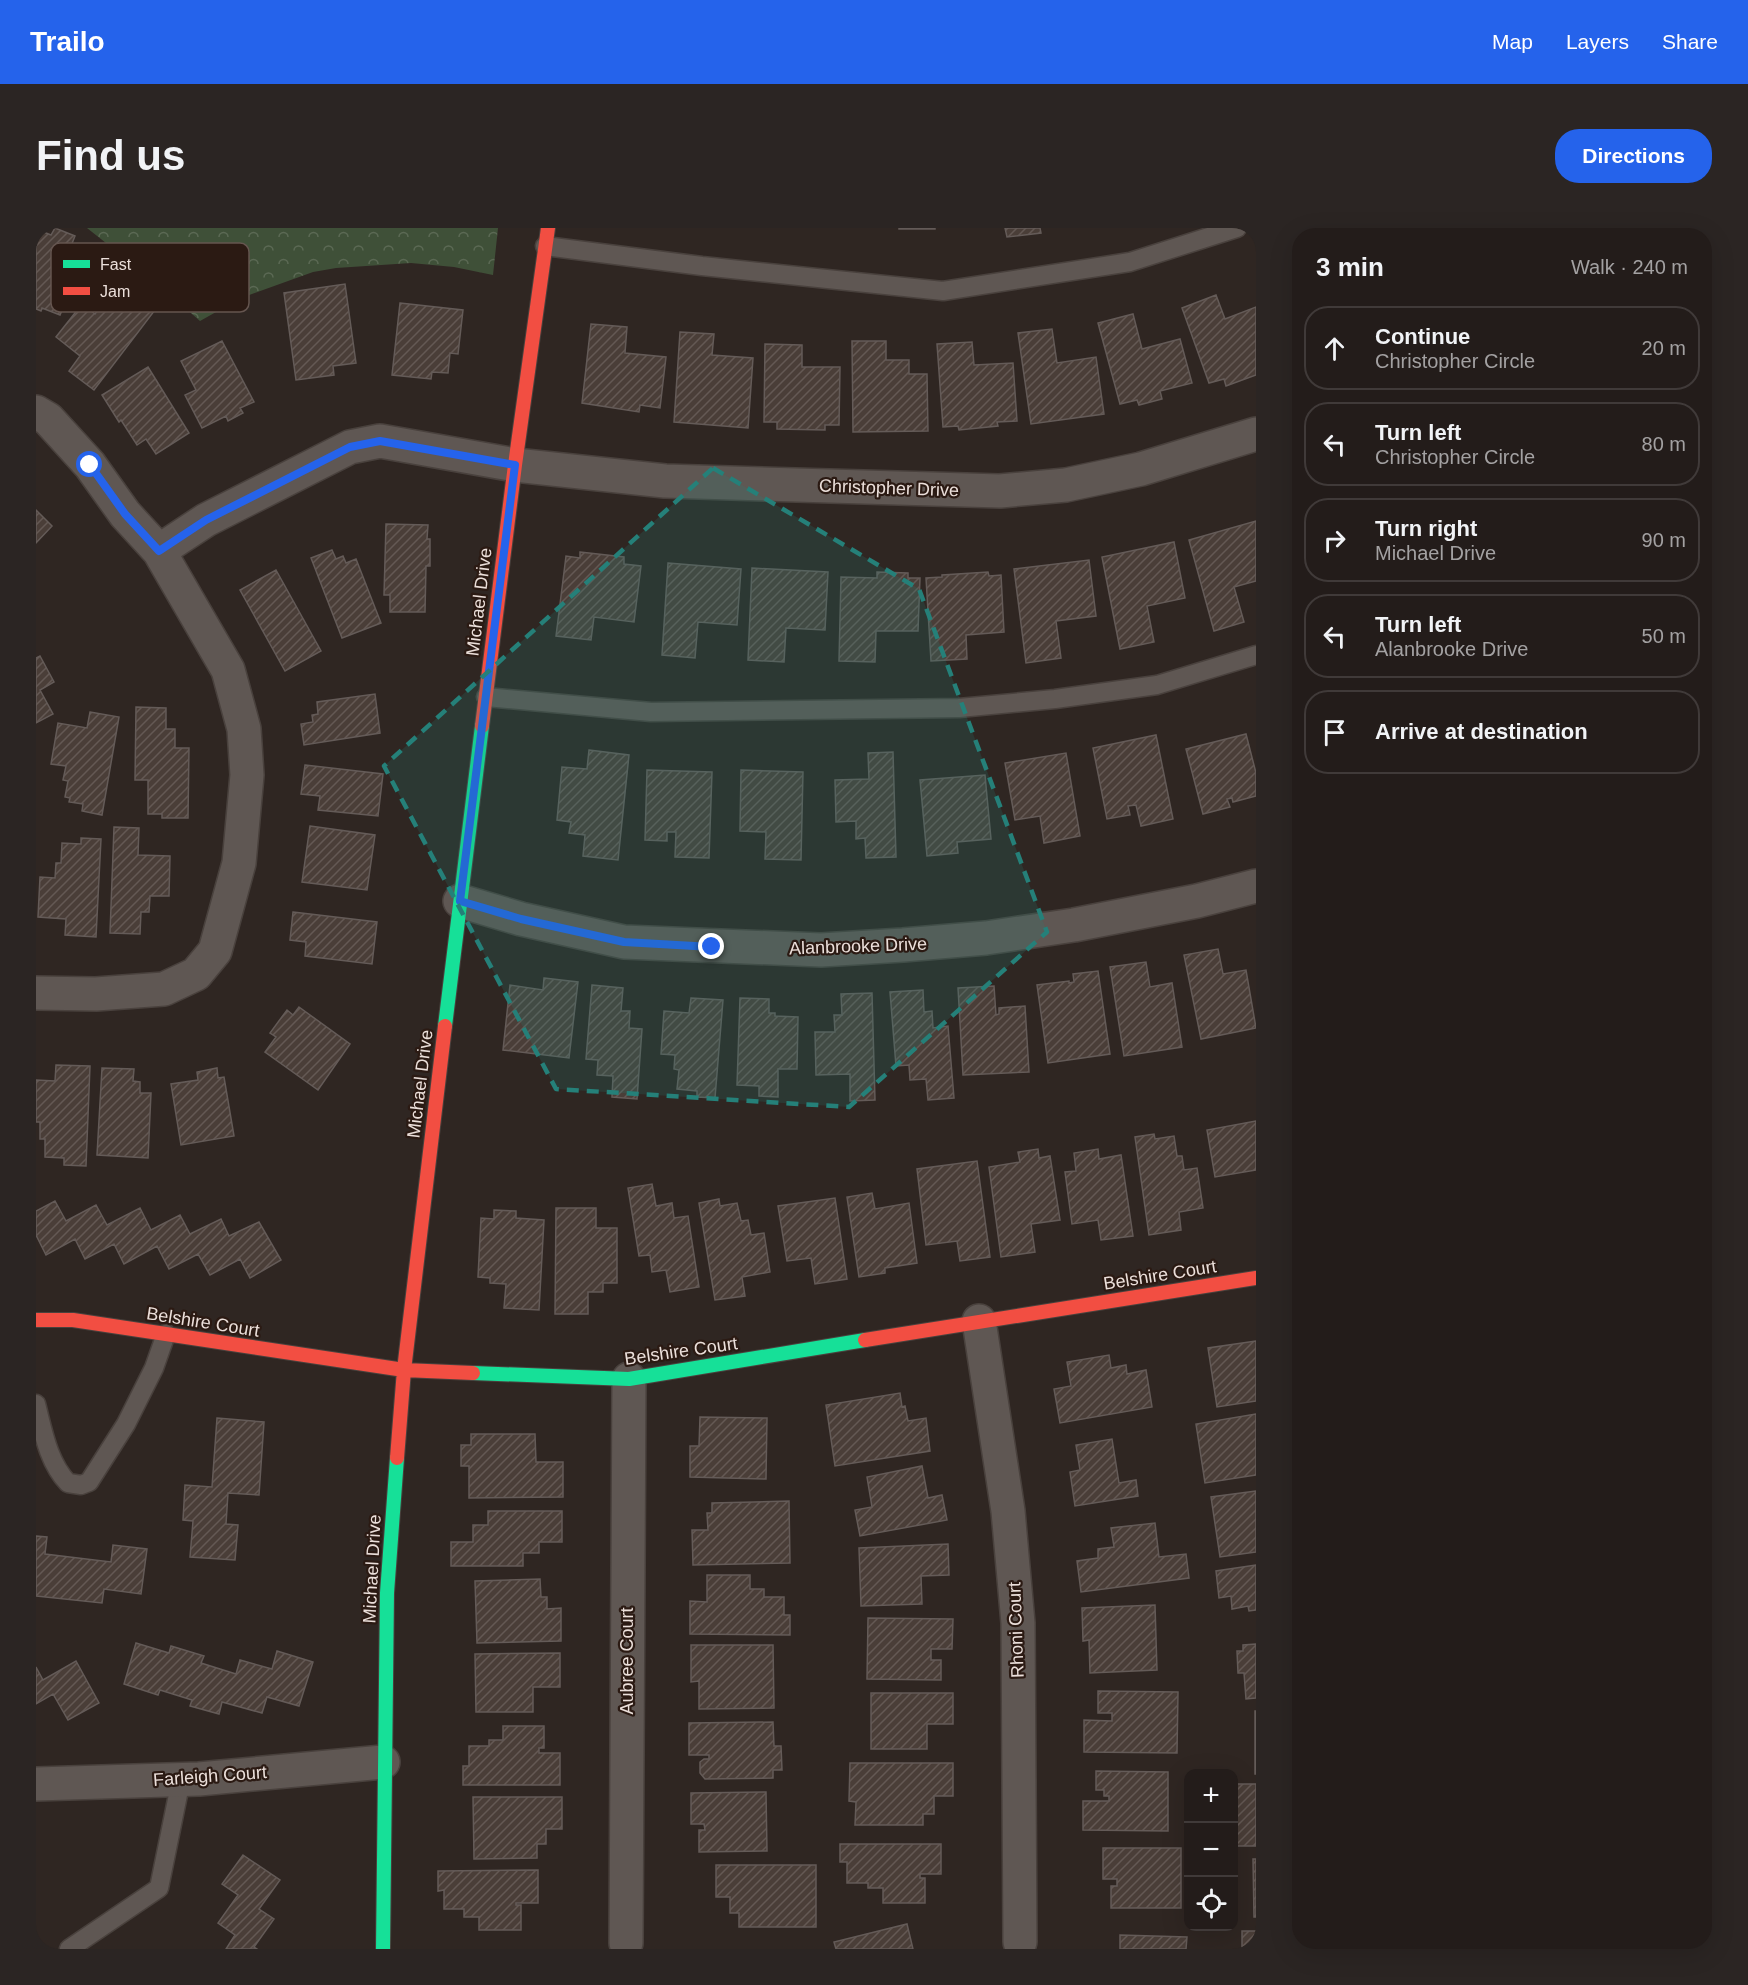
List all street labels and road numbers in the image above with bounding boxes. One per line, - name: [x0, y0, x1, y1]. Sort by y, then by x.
- street label: Christopher Drive: [819, 476, 959, 500]
- street label: Michael Drive: [462, 547, 496, 657]
- street label: Alanbrooke Drive: [789, 934, 927, 958]
- street label: Michael Drive: [403, 1029, 437, 1139]
- street label: Belshire Court: [1102, 1256, 1218, 1294]
- street label: Belshire Court: [145, 1303, 261, 1341]
- street label: Belshire Court: [623, 1333, 739, 1369]
- street label: Michael Drive: [359, 1514, 385, 1624]
- street label: Rhoni Court: [1004, 1582, 1028, 1678]
- street label: Aubree Court: [617, 1607, 637, 1715]
- street label: Farleigh Court: [152, 1762, 268, 1790]

